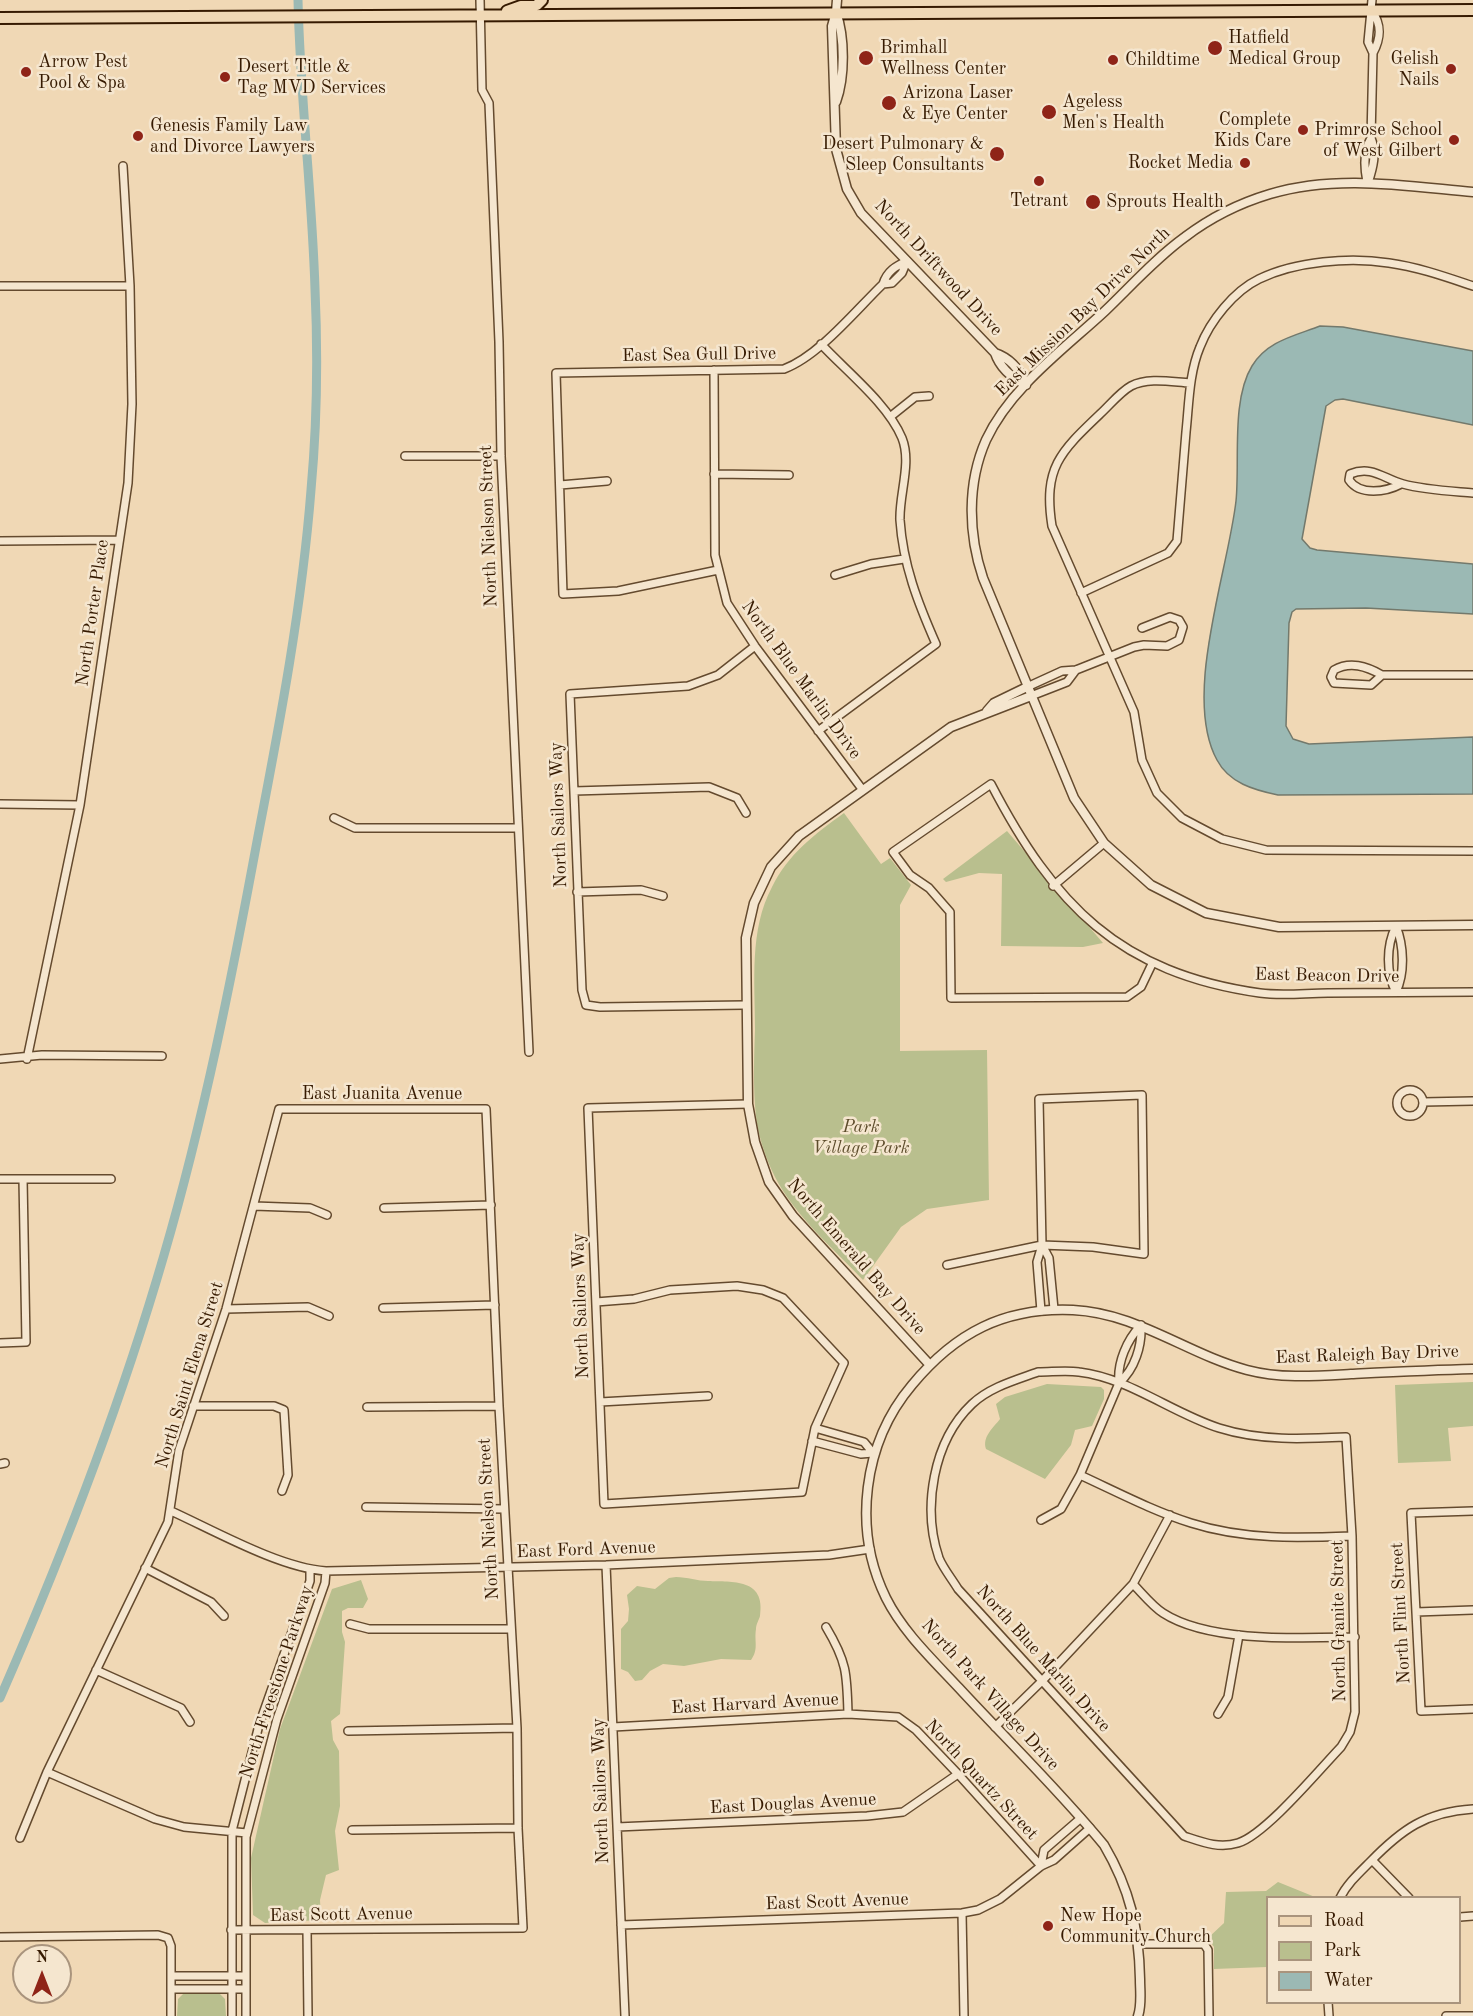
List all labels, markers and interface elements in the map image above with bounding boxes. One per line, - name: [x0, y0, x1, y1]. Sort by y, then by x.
- place label: Hatfield Medical Group: [1228, 27, 1340, 70]
- place label: Brimhall Wellness Center: [880, 37, 1006, 80]
- marker: Hatfield Medical Group: [1206, 39, 1224, 57]
- place label: Gelish Nails: [1390, 48, 1439, 90]
- marker: Brimhall Wellness Center: [857, 49, 875, 67]
- place label: Childtime: [1125, 49, 1200, 71]
- place label: Arrow Pest Pool & Spa: [38, 51, 128, 94]
- marker: Childtime: [1106, 53, 1120, 67]
- place label: Desert Title & Tag MVD Services: [237, 56, 386, 98]
- marker: Gelish Nails: [1444, 62, 1458, 76]
- marker: Arrow Pest Pool & Spa: [19, 65, 33, 79]
- marker: Desert Title & Tag MVD Services: [218, 70, 232, 84]
- place label: Arizona Laser & Eye Center: [902, 82, 1013, 124]
- place label: Ageless Men's Health: [1062, 91, 1165, 134]
- marker: Arizona Laser & Eye Center: [880, 94, 898, 112]
- marker: Ageless Men's Health: [1040, 103, 1058, 121]
- place label: Complete Kids Care: [1214, 109, 1291, 152]
- place label: Genesis Family Law and Divorce Lawyers: [150, 115, 315, 158]
- place label: Primrose School of West Gilbert: [1314, 119, 1442, 162]
- marker: Complete Kids Care: [1296, 123, 1310, 137]
- marker: Genesis Family Law and Divorce Lawyers: [131, 129, 145, 143]
- place label: Desert Pulmonary & Sleep Consultants: [822, 133, 984, 176]
- marker: Primrose School of West Gilbert: [1447, 133, 1461, 147]
- marker: Desert Pulmonary & Sleep Consultants: [988, 145, 1006, 163]
- place label: Rocket Media: [1128, 152, 1233, 174]
- marker: Rocket Media: [1238, 156, 1252, 170]
- marker: Tetrant: [1032, 174, 1046, 188]
- place label: Tetrant: [1010, 190, 1068, 212]
- place label: Sprouts Health: [1106, 191, 1224, 213]
- marker: Sprouts Health: [1084, 193, 1102, 211]
- street label: North Driftwood Drive: [869, 195, 1007, 341]
- street label: East Mission Bay Drive North: [991, 223, 1175, 401]
- street label: East Sea Gull Drive: [622, 343, 776, 367]
- street label: North Nielson Street: [475, 444, 503, 608]
- street label: North Porter Place: [72, 538, 114, 688]
- street label: North Blue Marlin Drive: [736, 597, 866, 763]
- street label: North Sailors Way: [546, 742, 572, 888]
- street label: East Beacon Drive: [1254, 964, 1400, 988]
- street label: East Juanita Avenue: [302, 1083, 462, 1105]
- park label: Park Village Park: [812, 1116, 910, 1158]
- street label: North Emerald Bay Drive: [782, 1174, 930, 1340]
- street label: North Sailors Way: [568, 1233, 594, 1379]
- street label: North Saint Elena Street: [151, 1279, 229, 1471]
- street label: East Raleigh Bay Drive: [1275, 1341, 1459, 1369]
- street label: North Nielson Street: [474, 1437, 504, 1601]
- street label: East Ford Avenue: [516, 1537, 656, 1563]
- street label: North Granite Street: [1327, 1540, 1351, 1702]
- street label: North Flint Street: [1387, 1542, 1415, 1684]
- street label: North Blue Marlin Drive: [971, 1581, 1115, 1737]
- street label: North Freestone Parkway: [236, 1583, 318, 1781]
- street label: North Park Village Drive: [916, 1615, 1064, 1775]
- street label: East Harvard Avenue: [671, 1689, 839, 1719]
- street label: North Quartz Street: [920, 1715, 1042, 1845]
- street label: North Sailors Way: [588, 1718, 614, 1864]
- street label: East Douglas Avenue: [709, 1789, 877, 1819]
- street label: East Scott Avenue: [765, 1889, 909, 1915]
- legend: [1266, 1896, 1461, 2004]
- street label: East Scott Avenue: [269, 1903, 413, 1927]
- place label: New Hope Community Church: [1060, 1905, 1211, 1948]
- text: Road: [1324, 1912, 1364, 1930]
- marker: New Hope Community Church: [1041, 1919, 1055, 1933]
- text: Park: [1324, 1942, 1361, 1960]
- north arrow: [12, 1944, 72, 2004]
- text: N: [36, 1950, 48, 1966]
- text: Water: [1324, 1972, 1373, 1990]

